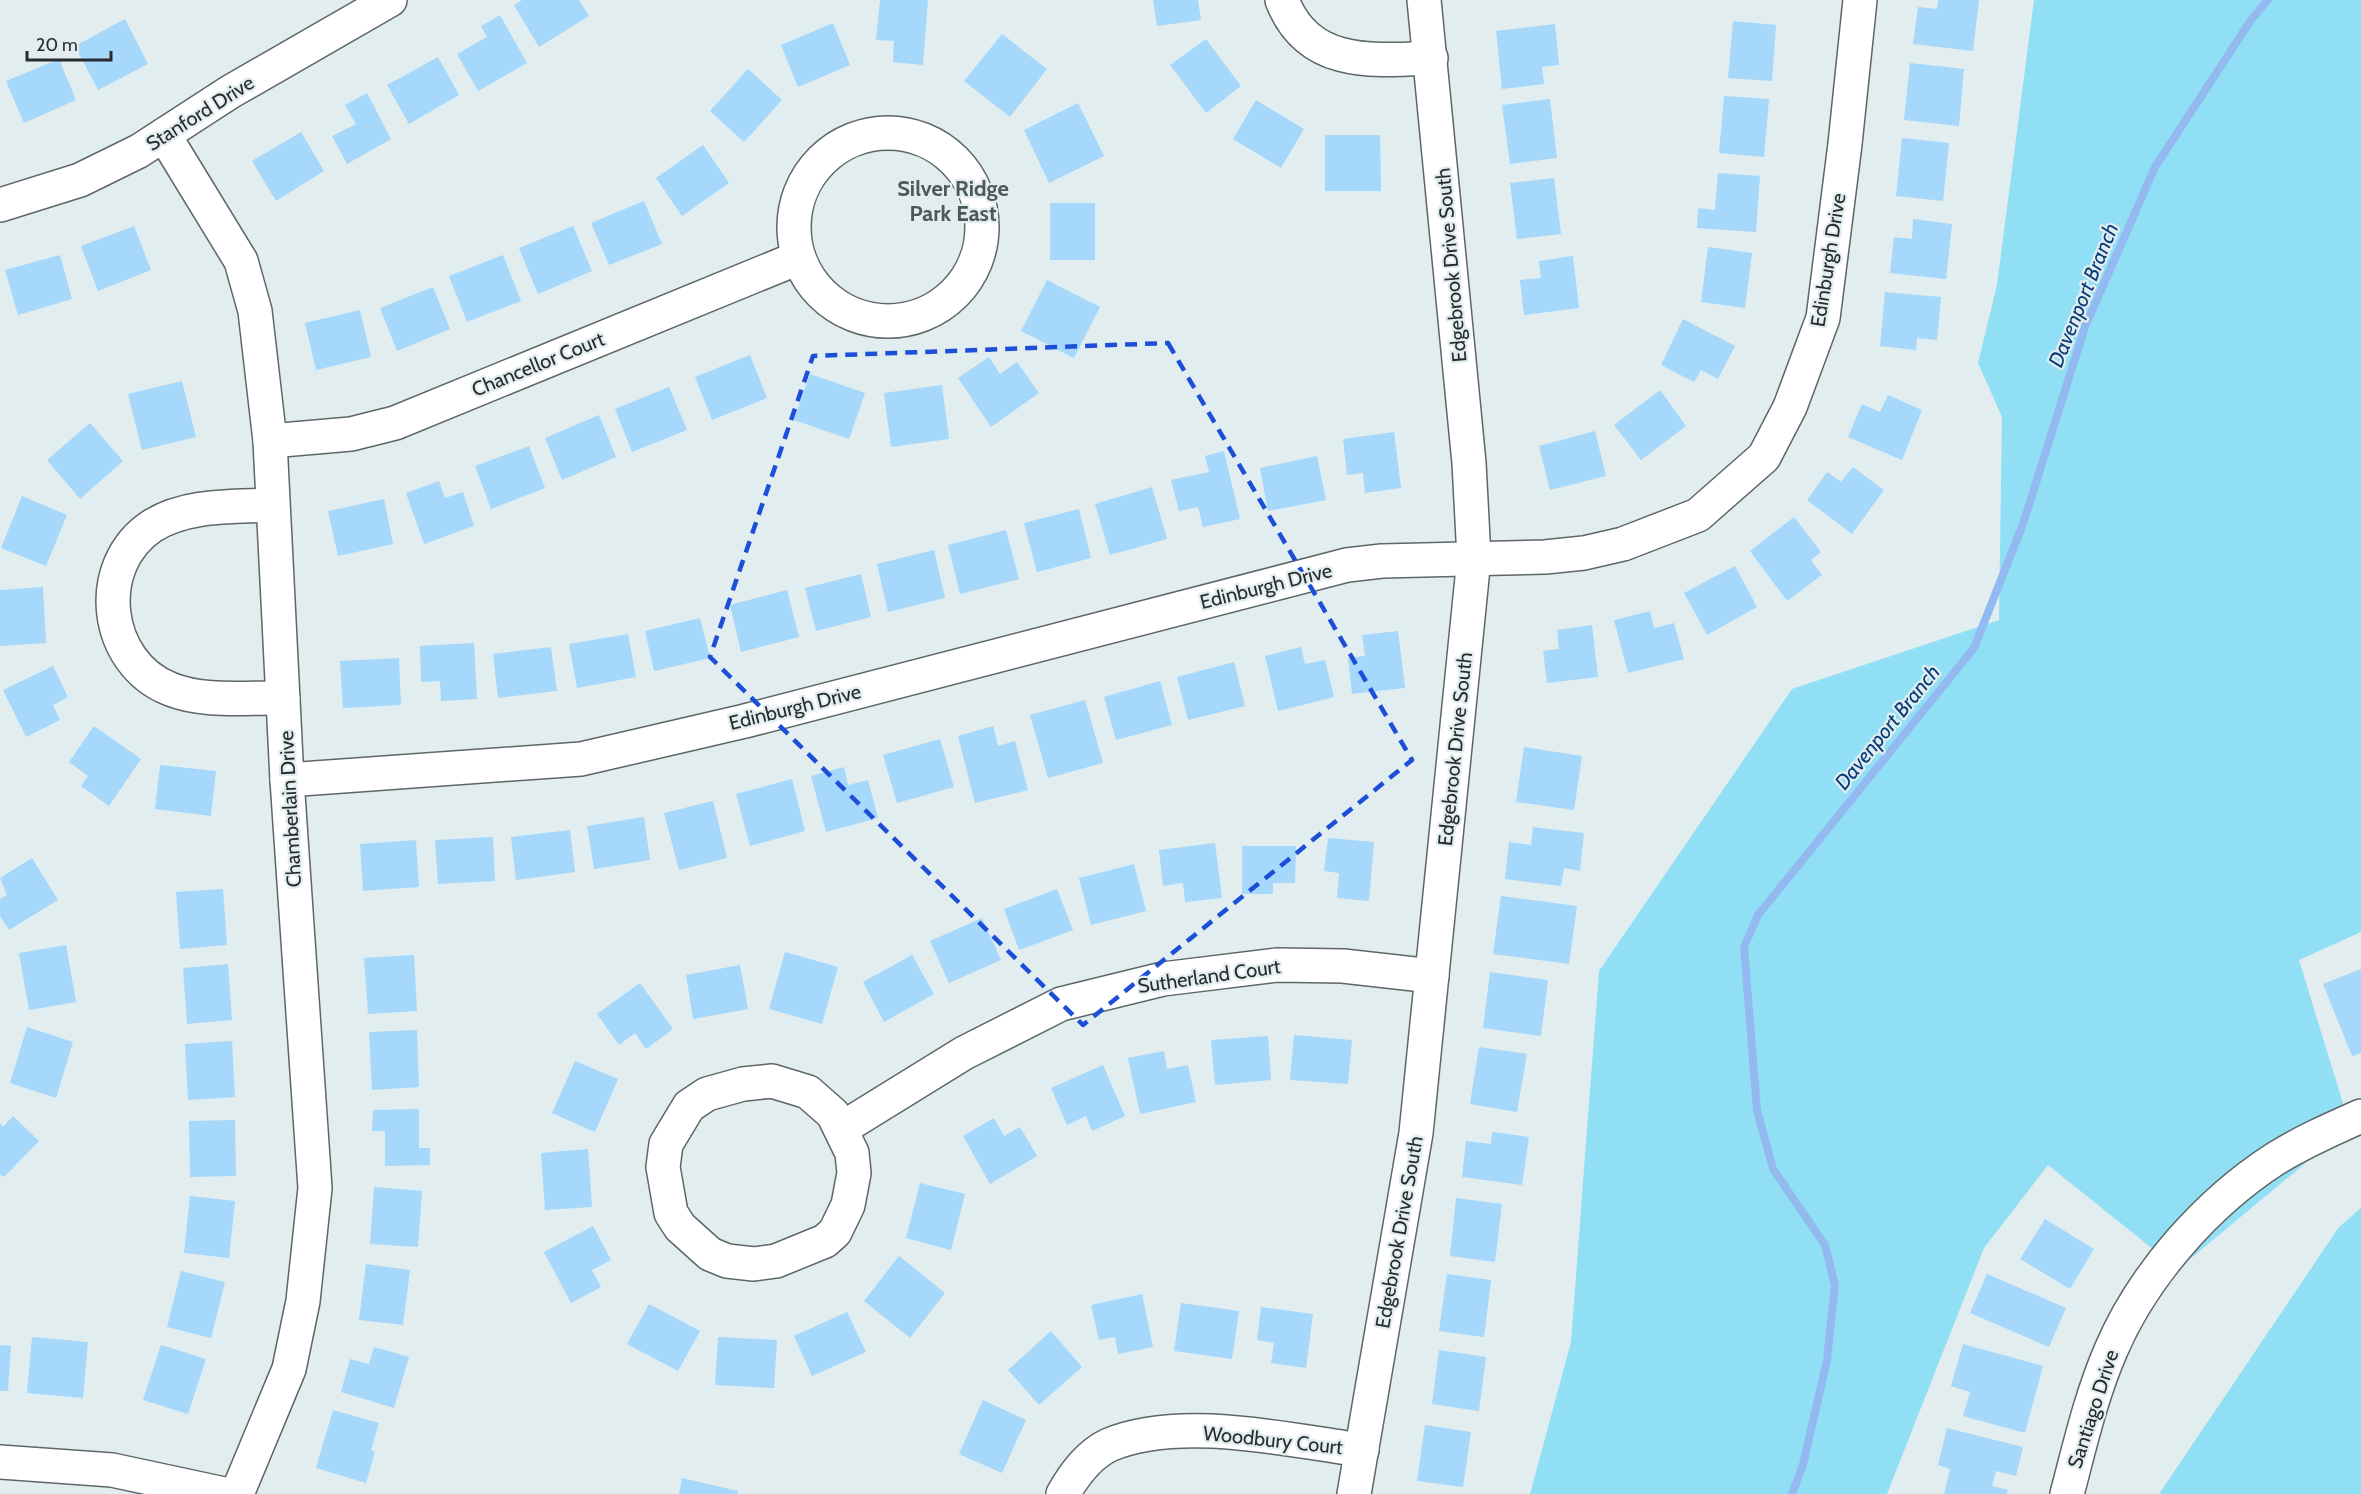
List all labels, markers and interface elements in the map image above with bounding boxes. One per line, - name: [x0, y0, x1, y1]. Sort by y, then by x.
- scale bar: [27, 24, 111, 62]
- text: 20 m: [36, 34, 78, 56]
- street label: Stanford Drive: [142, 70, 258, 156]
- street label: Edgebrook Drive South: [1431, 167, 1471, 363]
- district label: Silver Ridge Park East: [897, 175, 1009, 227]
- street label: Edinburgh Drive: [1806, 191, 1850, 329]
- water label: Davenport Branch: [2043, 219, 2123, 371]
- street label: Chancellor Court: [468, 326, 608, 402]
- street label: Edinburgh Drive: [1197, 558, 1335, 614]
- street label: Edgebrook Drive South: [1433, 651, 1477, 847]
- water label: Davenport Branch: [1829, 660, 1945, 794]
- street label: Edinburgh Drive: [726, 679, 864, 735]
- street label: Chamberlain Drive: [274, 730, 306, 888]
- street label: Sutherland Court: [1136, 954, 1282, 998]
- street label: Edgebrook Drive South: [1370, 1134, 1428, 1330]
- street label: Santiago Drive: [2063, 1347, 2123, 1471]
- street label: Woodbury Court: [1202, 1421, 1344, 1459]

